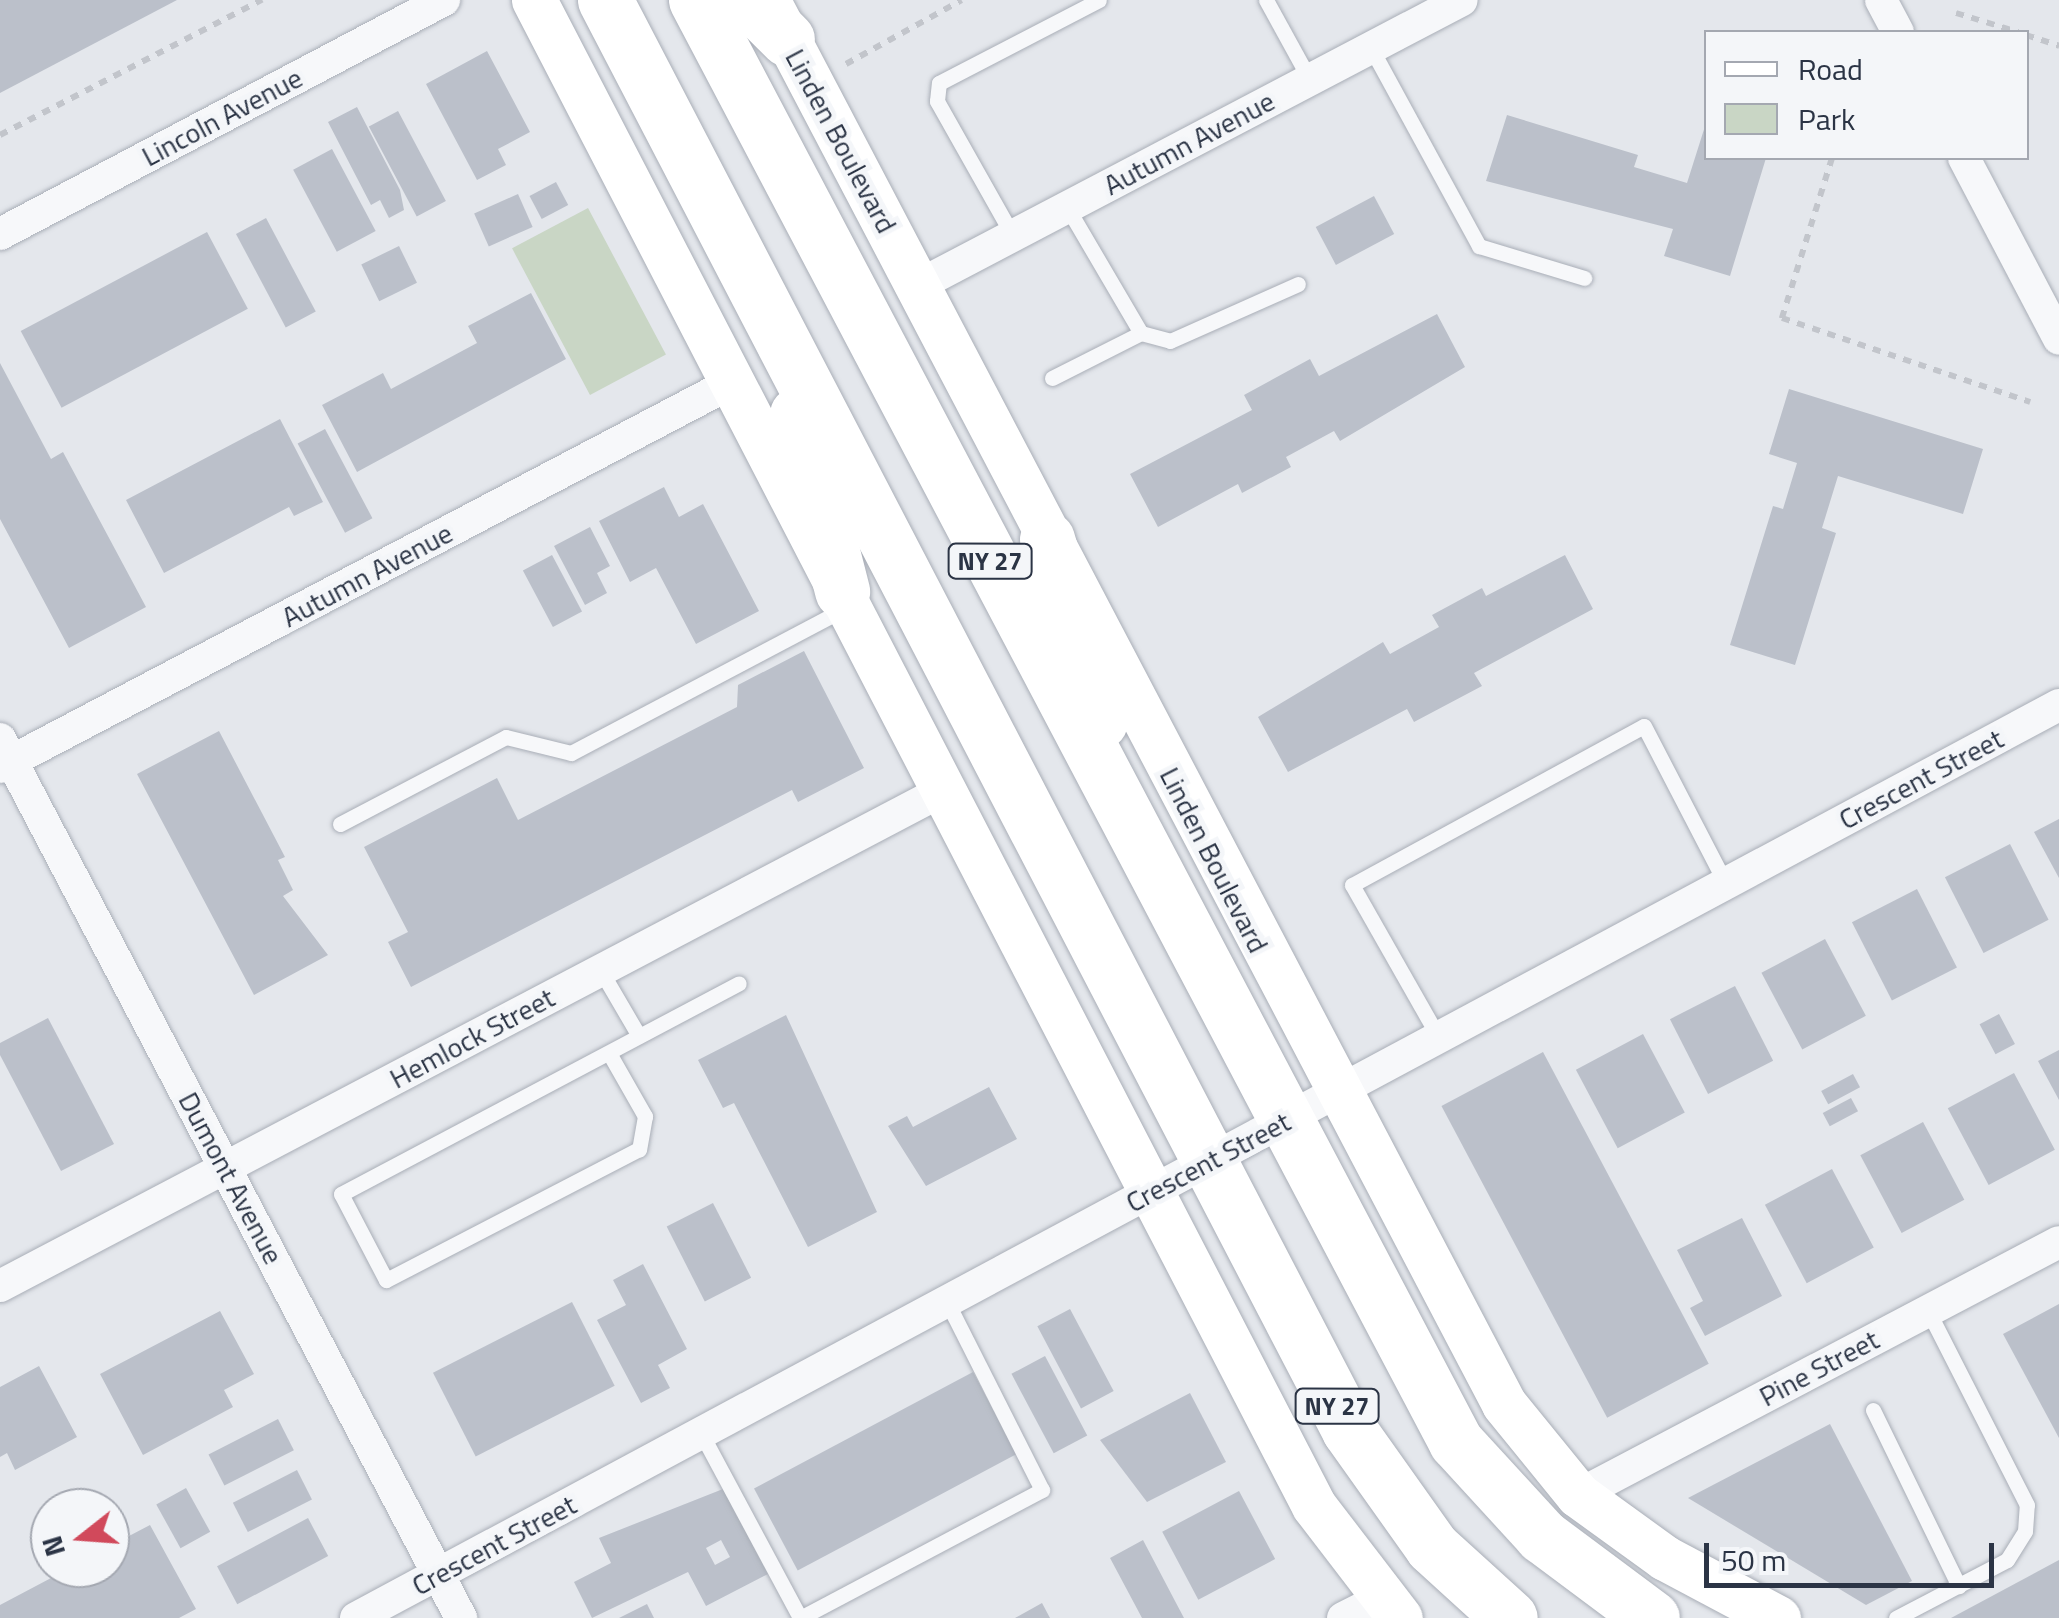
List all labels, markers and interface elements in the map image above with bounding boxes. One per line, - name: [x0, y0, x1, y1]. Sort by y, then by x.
- legend: [1704, 30, 2029, 160]
- street label: Linden Boulevard: [778, 43, 904, 239]
- text: Road: [1798, 46, 1863, 92]
- street label: Lincoln Avenue: [136, 61, 308, 173]
- street label: Autumn Avenue: [1098, 84, 1280, 202]
- text: Park: [1798, 96, 1855, 142]
- street label: Autumn Avenue: [276, 516, 458, 634]
- road number: NY 27: [948, 541, 1032, 581]
- street label: Crescent Street: [1833, 722, 2009, 836]
- street label: Linden Boulevard: [1153, 762, 1275, 958]
- street label: Hemlock Street: [384, 981, 560, 1095]
- street label: Dumont Avenue: [172, 1086, 290, 1270]
- street label: Crescent Street: [1120, 1105, 1296, 1219]
- street label: Pine Street: [1754, 1323, 1884, 1413]
- road number: NY 27: [1294, 1386, 1380, 1426]
- north arrow: [30, 1488, 130, 1588]
- street label: Crescent Street: [406, 1488, 582, 1602]
- scale bar: [1709, 1523, 1999, 1585]
- text: N: [29, 1531, 76, 1562]
- text: 50 m: [1721, 1537, 1786, 1583]

